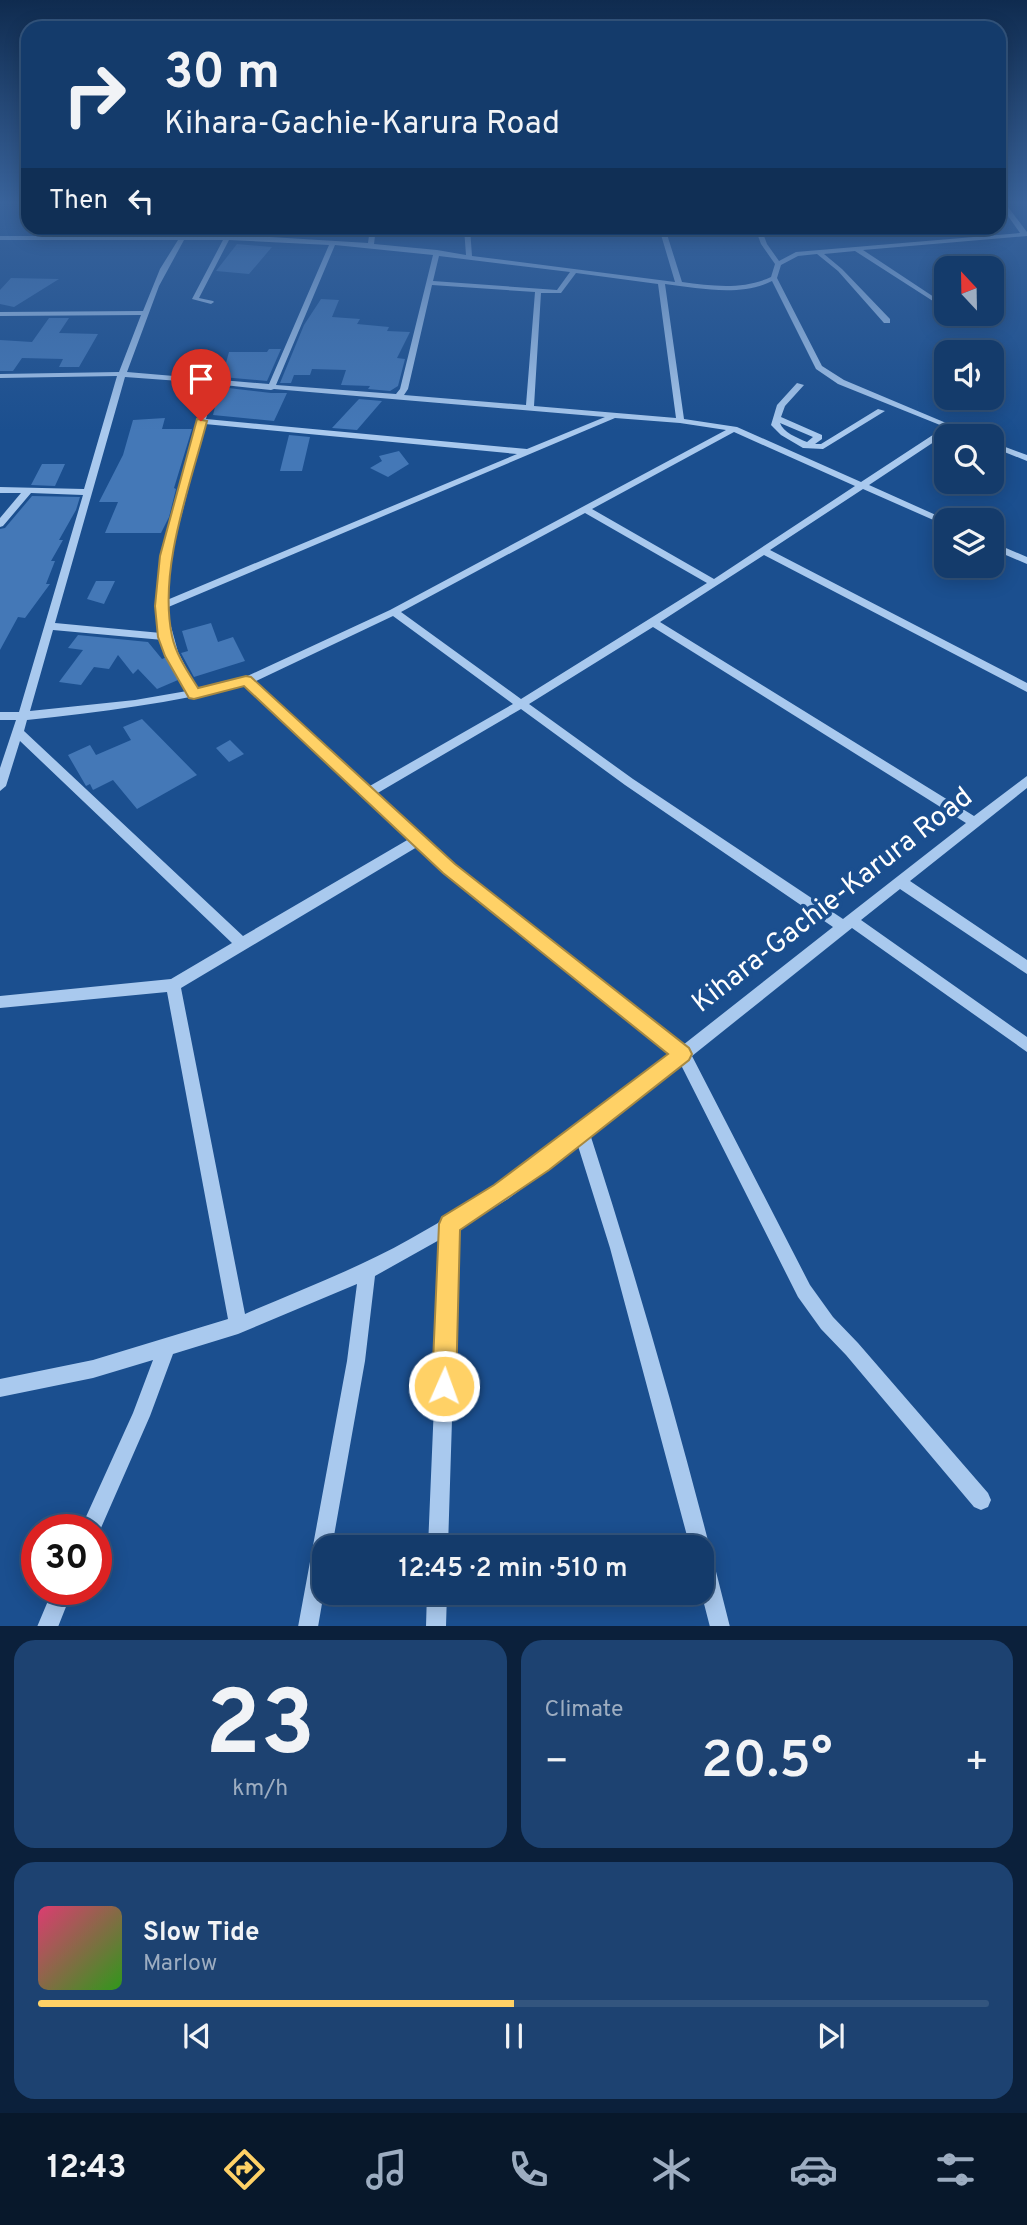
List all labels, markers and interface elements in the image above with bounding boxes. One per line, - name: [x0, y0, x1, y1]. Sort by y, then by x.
- text: 30 m: [164, 44, 280, 106]
- icon: right: [49, 49, 140, 140]
- text: Kihara-Gachie-Karura Road: [164, 105, 560, 145]
- icon: left: [122, 182, 160, 220]
- text: Then: [49, 185, 108, 218]
- north arrow: [934, 256, 1004, 326]
- map controls: [934, 256, 1004, 578]
- button: sound: [934, 340, 1004, 410]
- pin: [171, 349, 231, 421]
- icon: arrive: [182, 360, 220, 398]
- button: search: [934, 424, 1004, 494]
- button: layers: [934, 508, 1004, 578]
- street label: Kihara-Gachie-Karura Road: [685, 780, 981, 1022]
- position arrow: [407, 1349, 481, 1423]
- speed limit sign: 30: [21, 1514, 112, 1605]
- text: 12:45 · 2 min · 510 m: [398, 1553, 628, 1586]
- text: 23: [205, 1672, 315, 1787]
- text: Climate: [545, 1696, 623, 1725]
- text: 20.5°: [701, 1730, 833, 1796]
- text: −: [545, 1739, 569, 1788]
- text: +: [964, 1739, 989, 1788]
- text: km/h: [232, 1775, 288, 1804]
- text: Slow Tide: [143, 1917, 260, 1950]
- text: Marlow: [143, 1950, 217, 1979]
- icon: previous: [178, 2017, 216, 2055]
- icon: pause: [495, 2017, 533, 2055]
- icon: next: [812, 2017, 850, 2055]
- icon: directions: [220, 2145, 269, 2194]
- icon: music: [362, 2145, 411, 2194]
- icon: phone: [504, 2145, 553, 2194]
- icon: climate: [647, 2145, 696, 2194]
- icon: car: [789, 2145, 838, 2194]
- icon: filters: [931, 2145, 980, 2194]
- text: 12:43: [47, 2149, 127, 2189]

